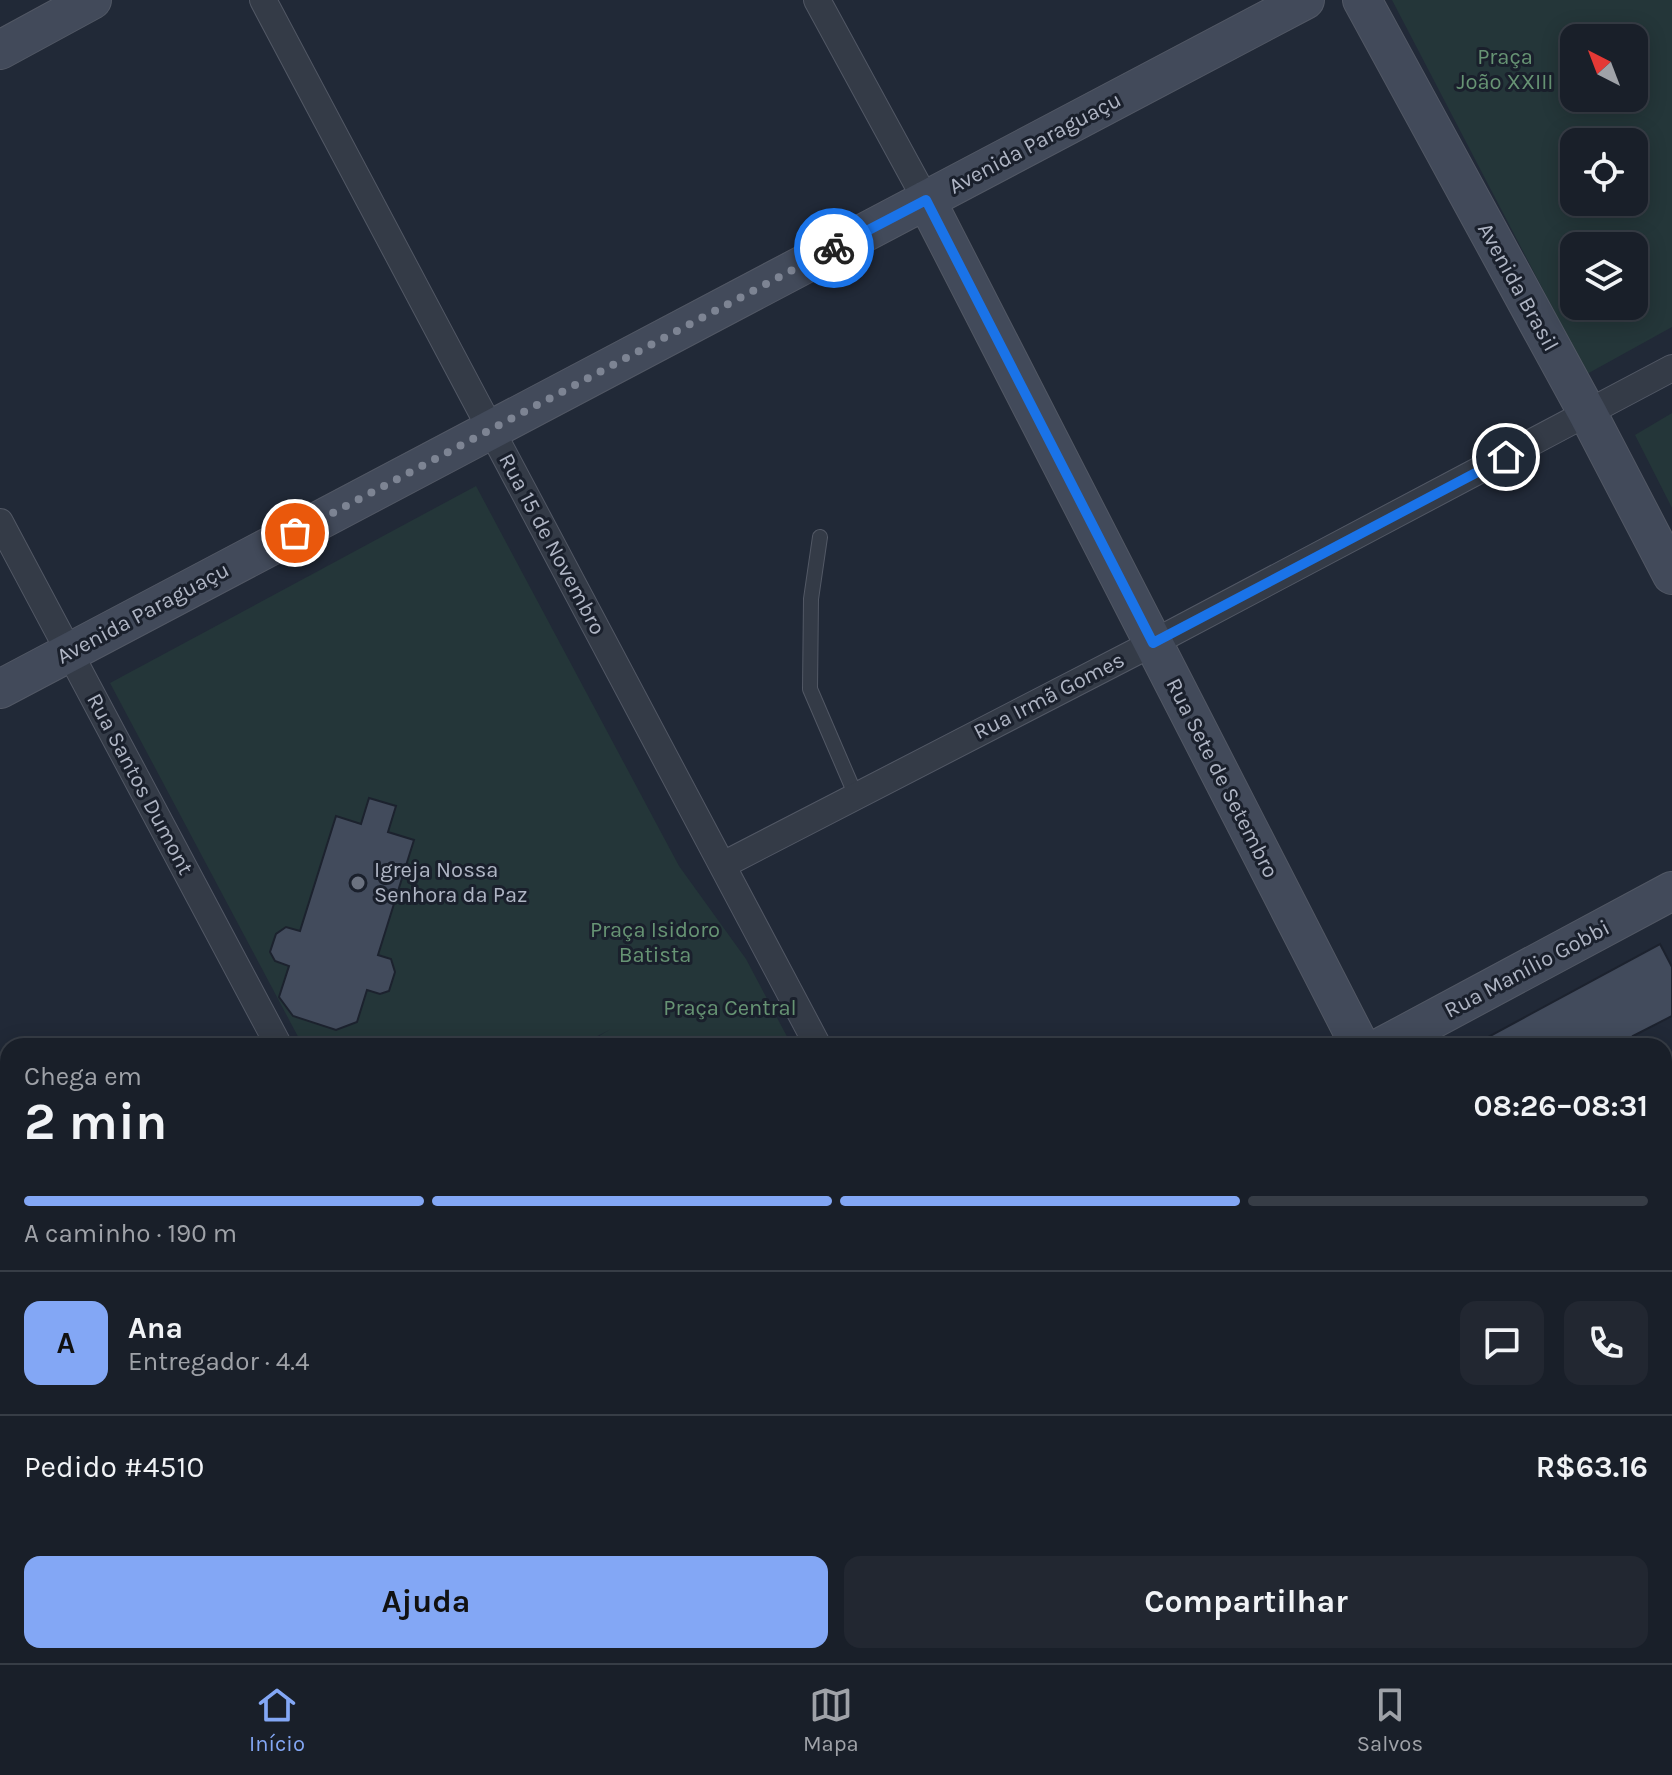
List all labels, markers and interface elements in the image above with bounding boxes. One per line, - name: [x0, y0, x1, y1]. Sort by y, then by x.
- north arrow: [1560, 24, 1648, 112]
- map controls: [1560, 24, 1648, 320]
- park label: Praça João XXIII: [1457, 44, 1553, 95]
- street label: Avenida Paraguaçu: [944, 87, 1126, 199]
- button: locate: [1560, 128, 1648, 216]
- courier: [794, 208, 874, 288]
- street label: Avenida Brasil: [1472, 218, 1564, 356]
- icon: bike: [812, 226, 856, 270]
- button: layers: [1560, 232, 1648, 320]
- pin: [1472, 423, 1540, 491]
- icon: home: [1484, 435, 1528, 479]
- street label: Rua 15 de Novembro: [493, 449, 611, 639]
- pin: [261, 499, 329, 567]
- icon: bag: [273, 511, 317, 555]
- street label: Avenida Paraguaçu: [52, 557, 234, 669]
- street label: Rua Irmã Gomes: [969, 647, 1129, 745]
- street label: Rua Sete de Setembro: [1160, 674, 1284, 882]
- street label: Rua Santos Dumont: [81, 689, 199, 879]
- place label: Igreja Nossa Senhora da Paz: [374, 857, 528, 908]
- marker: Igreja Nossa Senhora da Paz: [349, 874, 367, 892]
- street label: Rua Manílio Gobbi: [1440, 914, 1614, 1024]
- park label: Praça Isidoro Batista: [590, 917, 720, 968]
- park label: Praça Central: [663, 995, 797, 1021]
- text: Chega em: [24, 1061, 142, 1092]
- text: 08:26–08:31: [1474, 1088, 1648, 1124]
- text: 2 min: [24, 1091, 167, 1152]
- text: A caminho · 190 m: [24, 1218, 237, 1249]
- button: chat: [1460, 1301, 1544, 1385]
- button: phone: [1564, 1301, 1648, 1385]
- text: Ana: [128, 1310, 183, 1346]
- text: A: [57, 1325, 75, 1361]
- text: Entregador · 4.4: [128, 1346, 310, 1377]
- text: Pedido #4510: [24, 1449, 204, 1485]
- text: R$63.16: [1536, 1449, 1648, 1485]
- button: Ajuda: [24, 1556, 828, 1648]
- button: Compartilhar: [844, 1556, 1648, 1648]
- tab: Início: [249, 1683, 305, 1757]
- tab: Mapa: [803, 1683, 859, 1757]
- tab: Salvos: [1357, 1683, 1423, 1757]

